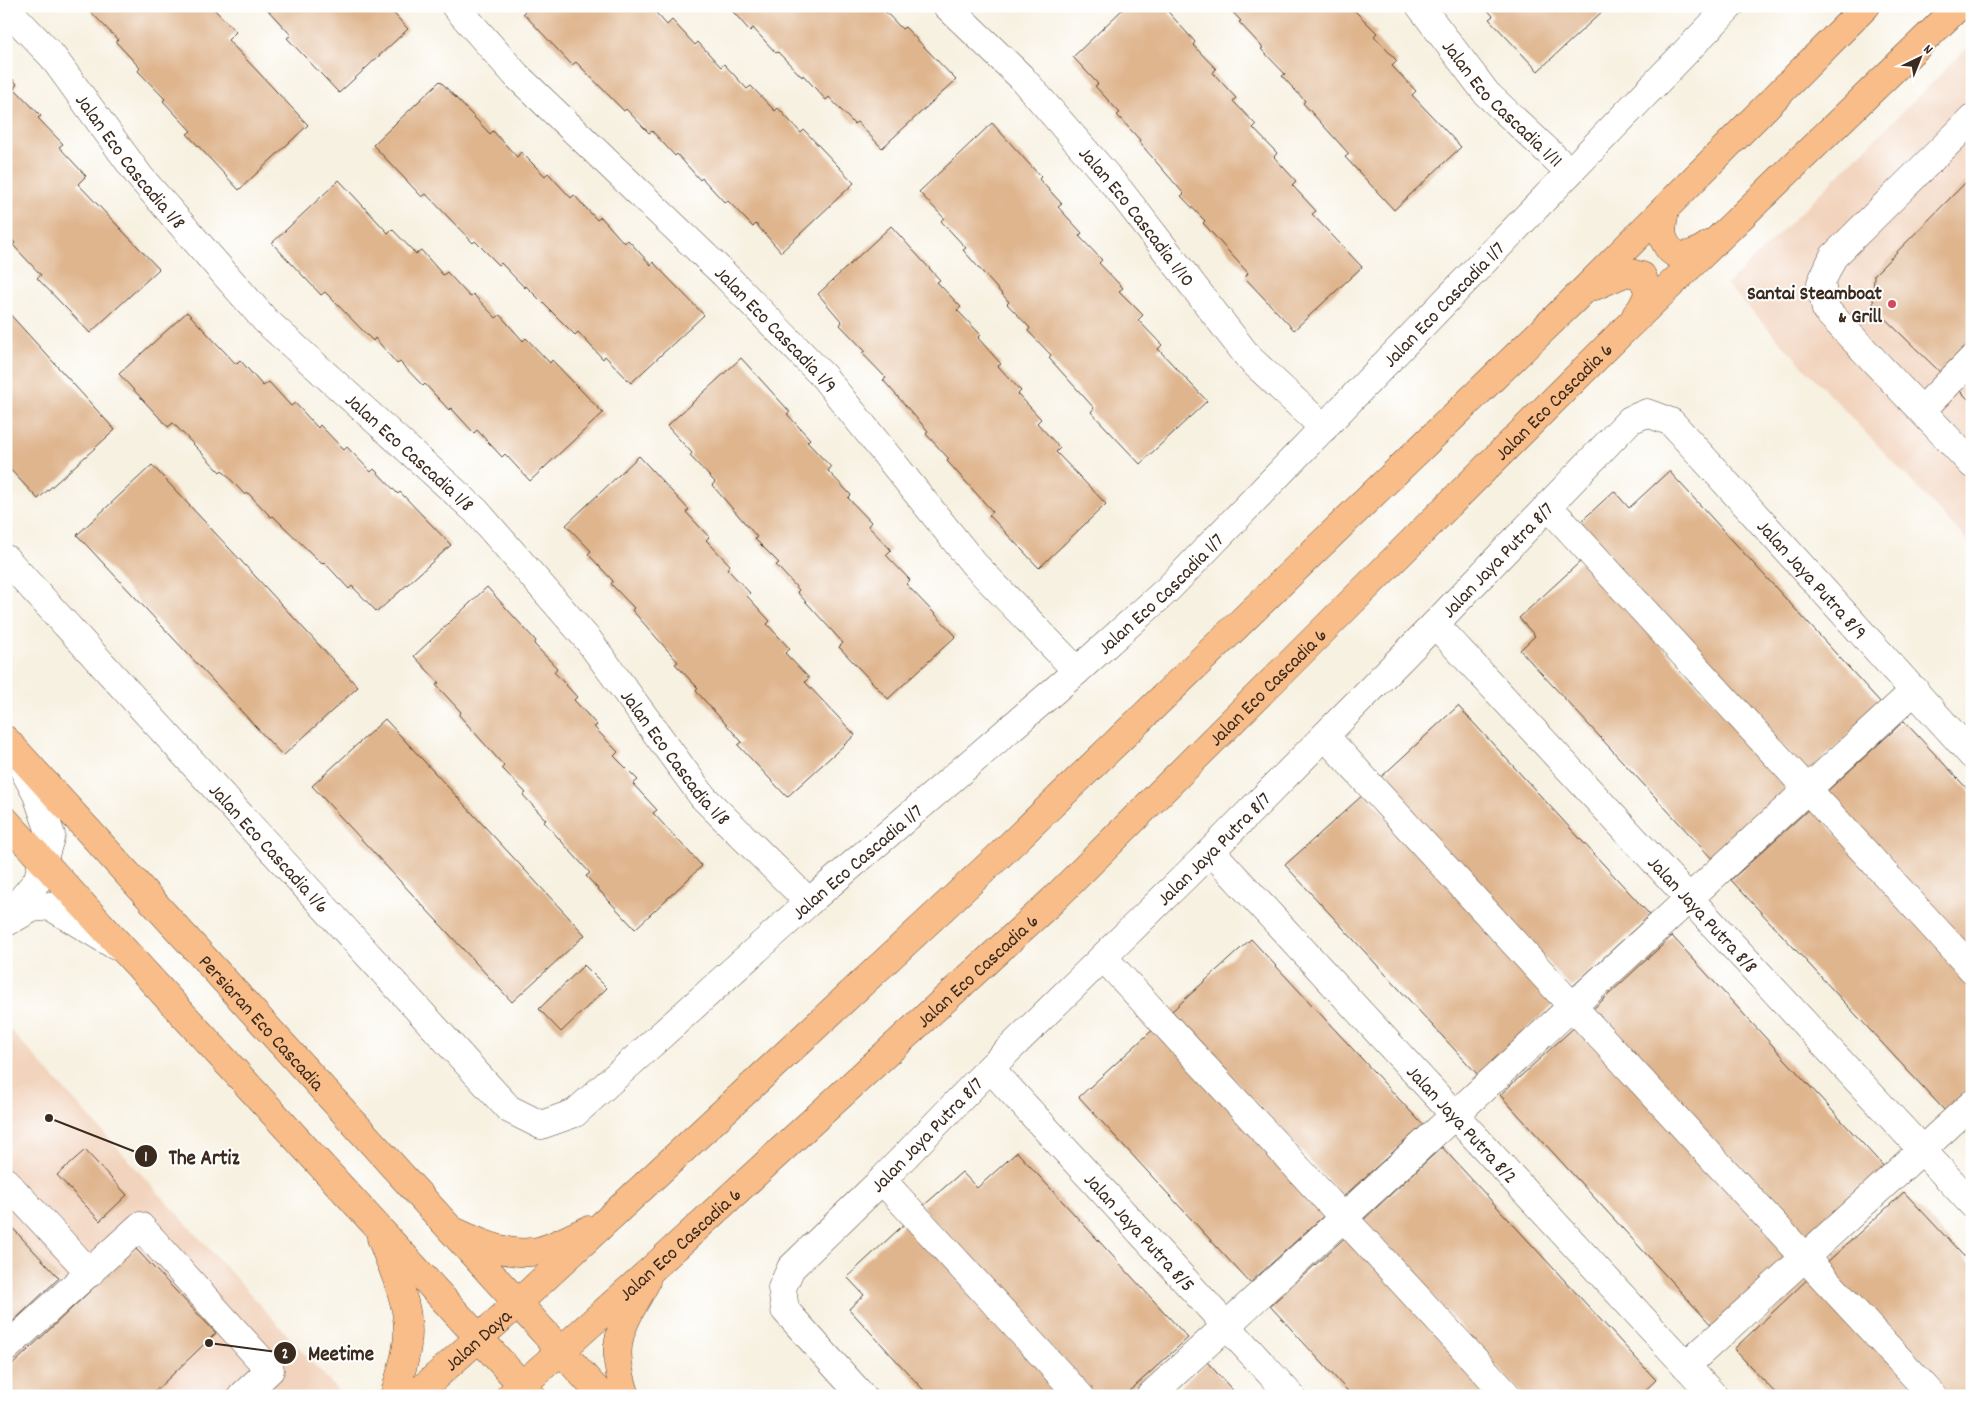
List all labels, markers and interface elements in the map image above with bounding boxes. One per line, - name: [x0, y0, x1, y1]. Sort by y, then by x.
- north arrow: [1896, 32, 1946, 82]
- street label: Jalan Eco Cascadia 1/11: [1434, 35, 1568, 175]
- text: N: [1918, 40, 1937, 60]
- street label: Jalan Eco Cascadia 1/8: [67, 89, 191, 237]
- street label: Jalan Eco Cascadia 1/10: [1070, 142, 1200, 294]
- street label: Jalan Eco Cascadia 1/7: [1378, 236, 1513, 375]
- street label: Jalan Eco Cascadia 1/9: [707, 261, 843, 400]
- place label: Santai Steamboat & Grill: [1747, 281, 1883, 332]
- marker: Santai Steamboat & Grill: [1886, 298, 1898, 310]
- street label: Jalan Eco Cascadia 6: [1490, 337, 1621, 468]
- street label: Jalan Eco Cascadia 1/8: [337, 388, 479, 520]
- street label: Jalan Jaya Putra 8/7: [1437, 497, 1562, 626]
- street label: Jalan Jaya Putra 8/9: [1749, 515, 1872, 647]
- street label: Jalan Eco Cascadia 1/7: [1093, 528, 1232, 663]
- street label: Jalan Eco Cascadia 6: [1204, 623, 1335, 754]
- street label: Jalan Eco Cascadia 1/8: [612, 685, 735, 834]
- street label: Jalan Eco Cascadia 1/6: [201, 778, 334, 921]
- street label: Jalan Jaya Putra 8/7: [1152, 787, 1279, 914]
- street label: Jalan Eco Cascadia 1/7: [787, 799, 930, 928]
- street label: Jalan Jaya Putra 8/8: [1639, 851, 1763, 981]
- street label: Jalan Eco Cascadia 6: [912, 909, 1046, 1036]
- street label: Persiaran Eco Cascadia: [191, 950, 330, 1099]
- street label: Jalan Jaya Putra 8/2: [1398, 1060, 1522, 1191]
- street label: Jalan Jaya Putra 8/7: [866, 1072, 991, 1200]
- callout: The Artiz: [134, 1138, 250, 1174]
- text: The Artiz: [169, 1145, 240, 1175]
- text: 1: [144, 1147, 148, 1169]
- street label: Jalan Jaya Putra 8/5: [1076, 1168, 1200, 1299]
- street label: Jalan Eco Cascadia 6: [614, 1182, 749, 1309]
- street label: Jalan Daya: [440, 1303, 520, 1379]
- callout: Meetime: [273, 1335, 384, 1371]
- text: Meetime: [308, 1341, 374, 1371]
- text: 2: [282, 1344, 288, 1366]

